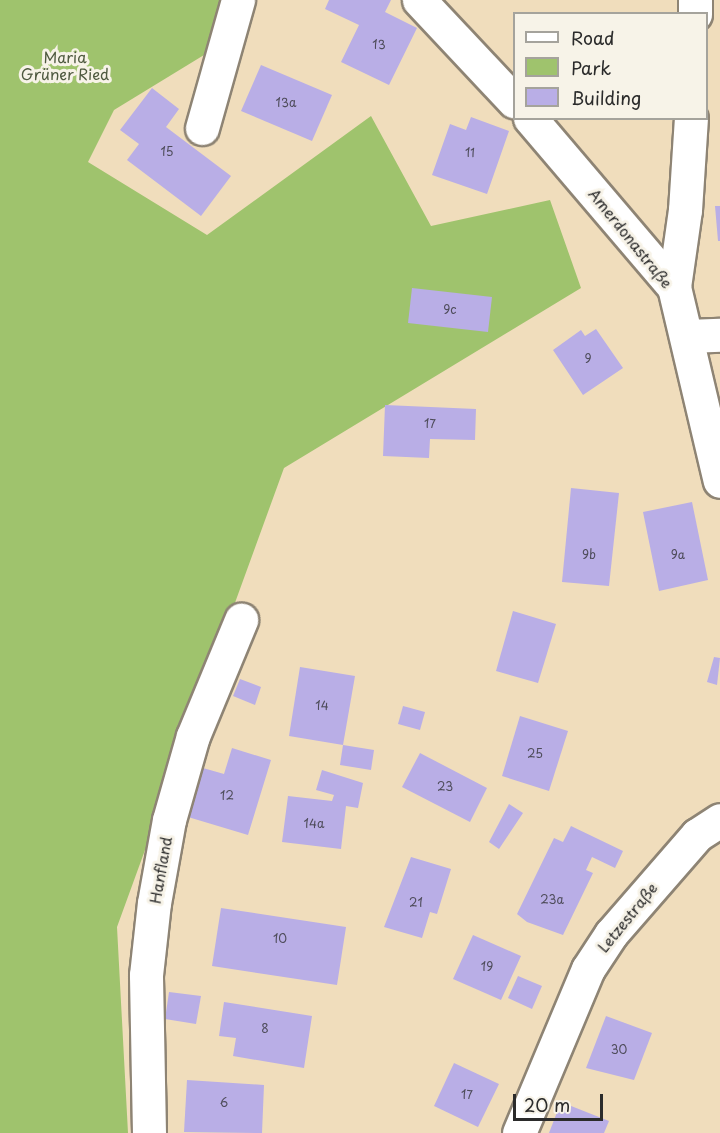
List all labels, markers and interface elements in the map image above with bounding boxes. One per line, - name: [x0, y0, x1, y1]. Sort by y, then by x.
- legend: [513, 12, 708, 120]
- text: Road: [571, 24, 615, 51]
- house number: 13: [372, 38, 386, 52]
- park label: Maria Grüner Ried: [20, 47, 110, 82]
- text: Park: [571, 54, 611, 81]
- text: Building: [571, 84, 641, 111]
- house number: 13a: [276, 96, 296, 110]
- house number: 15: [160, 145, 174, 159]
- house number: 11: [465, 146, 475, 160]
- street label: Amerdonastraße: [585, 185, 677, 291]
- house number: 9c: [443, 303, 457, 317]
- house number: 9: [584, 352, 592, 366]
- house number: 17: [424, 417, 436, 431]
- house number: 9b: [582, 548, 596, 562]
- house number: 9a: [671, 548, 685, 562]
- house number: 14: [315, 699, 329, 713]
- house number: 25: [527, 747, 543, 761]
- house number: 23: [437, 780, 453, 794]
- house number: 12: [220, 789, 234, 803]
- house number: 14a: [304, 817, 324, 831]
- street label: Hanfland: [145, 835, 175, 905]
- street label: Letzestraße: [593, 879, 661, 955]
- house number: 23a: [540, 893, 564, 907]
- house number: 21: [409, 896, 423, 910]
- house number: 10: [273, 932, 287, 946]
- house number: 19: [481, 960, 493, 974]
- house number: 8: [261, 1022, 269, 1036]
- house number: 30: [611, 1043, 627, 1057]
- scale bar: [516, 1082, 606, 1120]
- house number: 17: [461, 1088, 473, 1102]
- text: 20 m: [524, 1091, 570, 1118]
- house number: 6: [220, 1096, 228, 1110]

